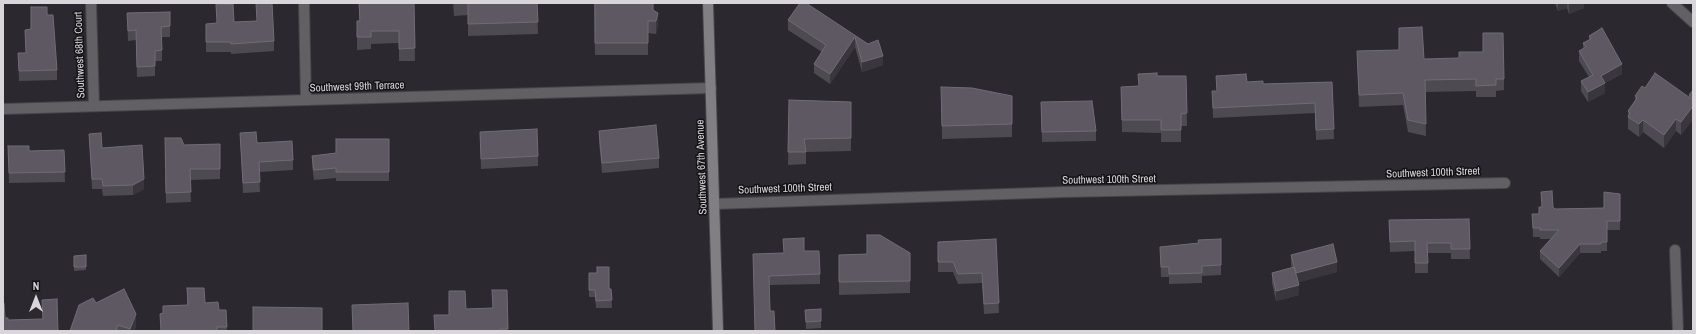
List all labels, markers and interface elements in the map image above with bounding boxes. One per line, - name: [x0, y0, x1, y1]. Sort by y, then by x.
- street label: Southwest 68th Court: [72, 11, 88, 99]
- street label: Southwest 99th Terrace: [309, 79, 405, 95]
- street label: Southwest 67th Avenue: [694, 119, 710, 215]
- street label: Southwest 100th Street: [1386, 165, 1480, 181]
- street label: Southwest 100th Street: [1062, 173, 1156, 187]
- street label: Southwest 100th Street: [738, 181, 832, 197]
- north arrow: [16, 278, 56, 318]
- text: N: [33, 279, 39, 293]

